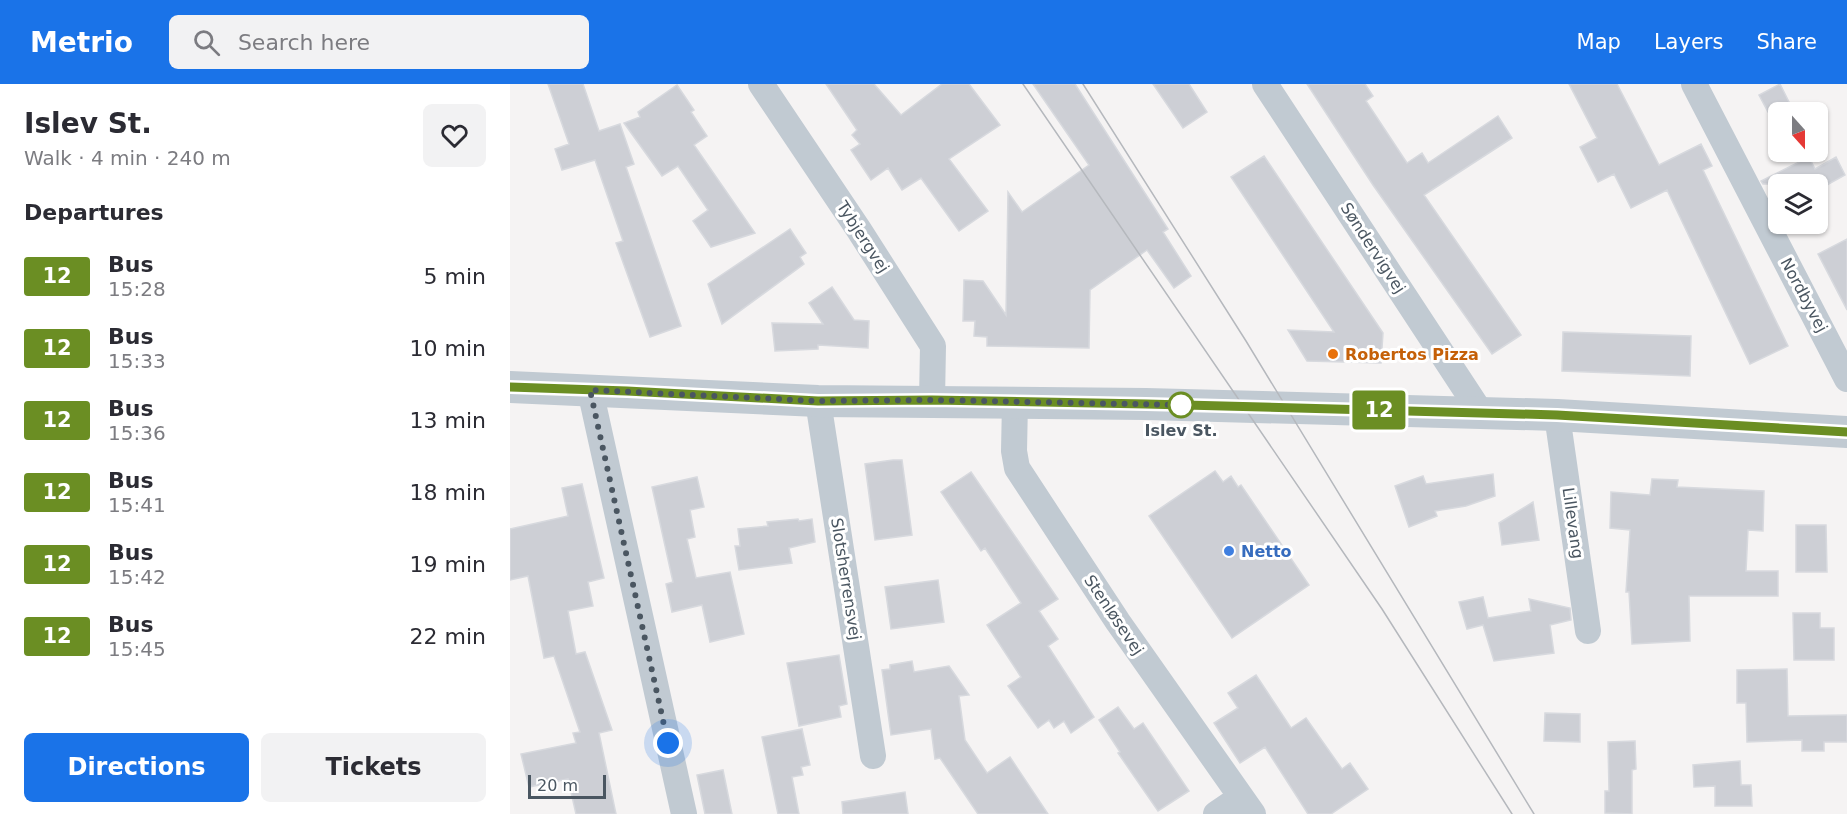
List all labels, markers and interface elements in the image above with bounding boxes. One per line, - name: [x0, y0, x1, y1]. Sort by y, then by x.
- search box: [169, 15, 589, 69]
- text: Metrio: [30, 26, 133, 59]
- icon: search: [190, 26, 223, 59]
- text: Search here: [238, 30, 370, 55]
- text: Map: [1577, 30, 1621, 54]
- text: Layers: [1654, 30, 1723, 54]
- text: Share: [1756, 30, 1817, 54]
- north arrow: [1768, 102, 1828, 162]
- map controls: [1768, 102, 1828, 234]
- button: heart: [423, 104, 486, 167]
- text: Islev St.: [24, 107, 152, 140]
- text: Walk · 4 min · 240 m: [24, 146, 231, 170]
- button: layers: [1768, 174, 1828, 234]
- street label: Tybjergvej: [832, 197, 893, 276]
- street label: Søndervigvej: [1337, 199, 1409, 297]
- text: Departures: [24, 200, 164, 225]
- text: Bus: [108, 252, 154, 277]
- street label: Nordbyvej: [1776, 255, 1832, 335]
- text: 12: [42, 264, 72, 288]
- text: 5 min: [424, 264, 486, 289]
- text: 15:28: [108, 277, 166, 301]
- text: Bus: [108, 324, 154, 349]
- text: 12: [42, 336, 72, 360]
- text: 10 min: [410, 336, 486, 361]
- place label: Robertos Pizza: [1345, 345, 1479, 364]
- marker: Robertos Pizza: [1326, 347, 1340, 361]
- text: 15:33: [108, 349, 166, 373]
- line badge: 12: [1352, 390, 1406, 430]
- marker: Islev St.: [1168, 392, 1194, 418]
- text: Bus: [108, 396, 154, 421]
- text: 12: [1364, 398, 1394, 422]
- text: 12: [42, 408, 72, 432]
- text: 13 min: [410, 408, 486, 433]
- text: 15:36: [108, 421, 166, 445]
- place label: Islev St.: [1144, 421, 1218, 440]
- text: Bus: [108, 468, 154, 493]
- text: 12: [42, 480, 72, 504]
- text: 18 min: [410, 480, 486, 505]
- street label: Lillevang: [1559, 486, 1587, 560]
- text: 15:41: [108, 493, 166, 517]
- street label: Slotsherrensvej: [827, 516, 865, 642]
- text: Bus: [108, 540, 154, 565]
- place label: Netto: [1241, 542, 1292, 561]
- marker: Netto: [1222, 544, 1236, 558]
- text: 12: [42, 552, 72, 576]
- text: 19 min: [410, 552, 486, 577]
- text: 15:42: [108, 565, 166, 589]
- street label: Stenløsevej: [1080, 571, 1148, 659]
- text: Bus: [108, 612, 154, 637]
- text: 12: [42, 624, 72, 648]
- text: 22 min: [410, 624, 486, 649]
- text: 15:45: [108, 637, 166, 661]
- your location: [653, 728, 683, 758]
- button: Directions: [24, 733, 249, 802]
- button: Tickets: [261, 733, 486, 802]
- scale bar: [528, 772, 606, 800]
- text: 20 m: [537, 776, 578, 795]

